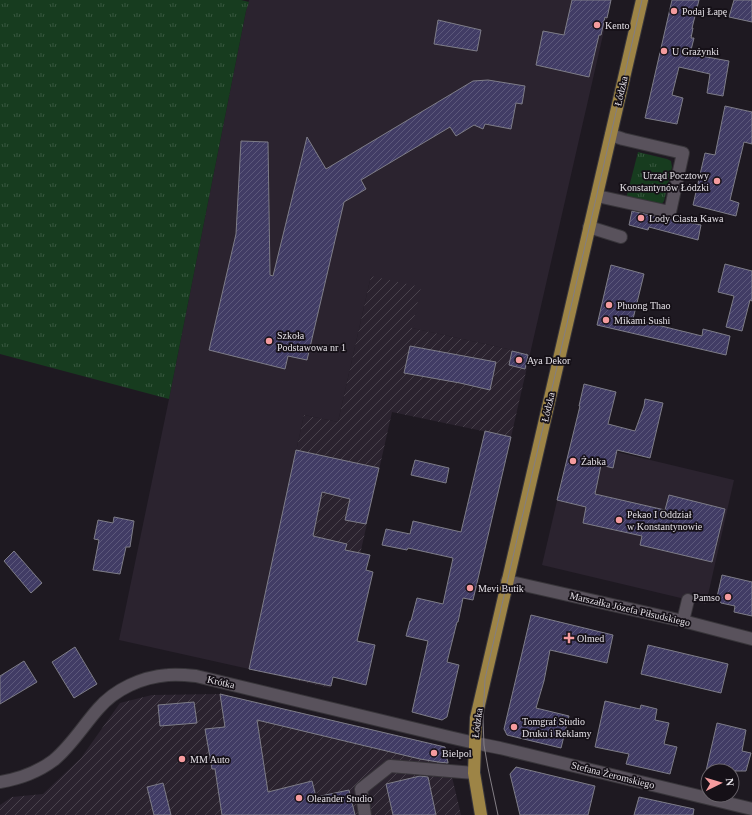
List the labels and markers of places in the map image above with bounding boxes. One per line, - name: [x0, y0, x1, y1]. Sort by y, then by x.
- marker: Podaj Łapę: [669, 6, 679, 16]
- place label: Podaj Łapę: [682, 6, 728, 17]
- marker: Kento: [592, 20, 602, 30]
- place label: Kento: [605, 20, 629, 31]
- marker: U Grażynki: [659, 46, 669, 56]
- place label: U Grażynki: [672, 46, 719, 57]
- place label: Urząd Pocztowy Konstantynów Łódzki: [620, 170, 709, 193]
- marker: Urząd Pocztowy Konstantynów Łódzki: [712, 176, 722, 186]
- marker: Lody Ciasta Kawa: [636, 213, 646, 223]
- place label: Lody Ciasta Kawa: [649, 213, 724, 224]
- marker: Phuong Thao: [604, 300, 614, 310]
- place label: Phuong Thao: [617, 300, 670, 311]
- marker: Mikami Sushi: [601, 315, 611, 325]
- place label: Mikami Sushi: [614, 315, 671, 326]
- place label: Szkoła Podstawowa nr 1: [277, 330, 346, 353]
- marker: Szkoła Podstawowa nr 1: [264, 336, 274, 346]
- marker: Aya Dekor: [514, 355, 524, 365]
- place label: Aya Dekor: [527, 355, 571, 366]
- marker: Żabka: [568, 456, 578, 466]
- place label: Żabka: [581, 456, 607, 467]
- place label: Pekao I Oddział w Konstantynowie: [627, 509, 703, 532]
- marker: Pekao I Oddział w Konstantynowie: [614, 515, 624, 525]
- marker: Mevi Butik: [465, 583, 475, 593]
- place label: Mevi Butik: [478, 583, 524, 594]
- place label: Pamso: [693, 592, 720, 603]
- marker: Pamso: [723, 592, 733, 602]
- marker: Olmed: [564, 633, 574, 643]
- place label: Olmed: [577, 633, 604, 644]
- place label: Tomgraf Studio Druku i Reklamy: [522, 716, 591, 739]
- marker: Tomgraf Studio Druku i Reklamy: [509, 722, 519, 732]
- marker: Bielpol: [429, 748, 439, 758]
- place label: Bielpol: [442, 748, 472, 759]
- marker: MM Auto: [177, 754, 187, 764]
- place label: MM Auto: [190, 754, 230, 765]
- marker: Oleander Studio: [294, 793, 304, 803]
- place label: Oleander Studio: [307, 793, 372, 804]

